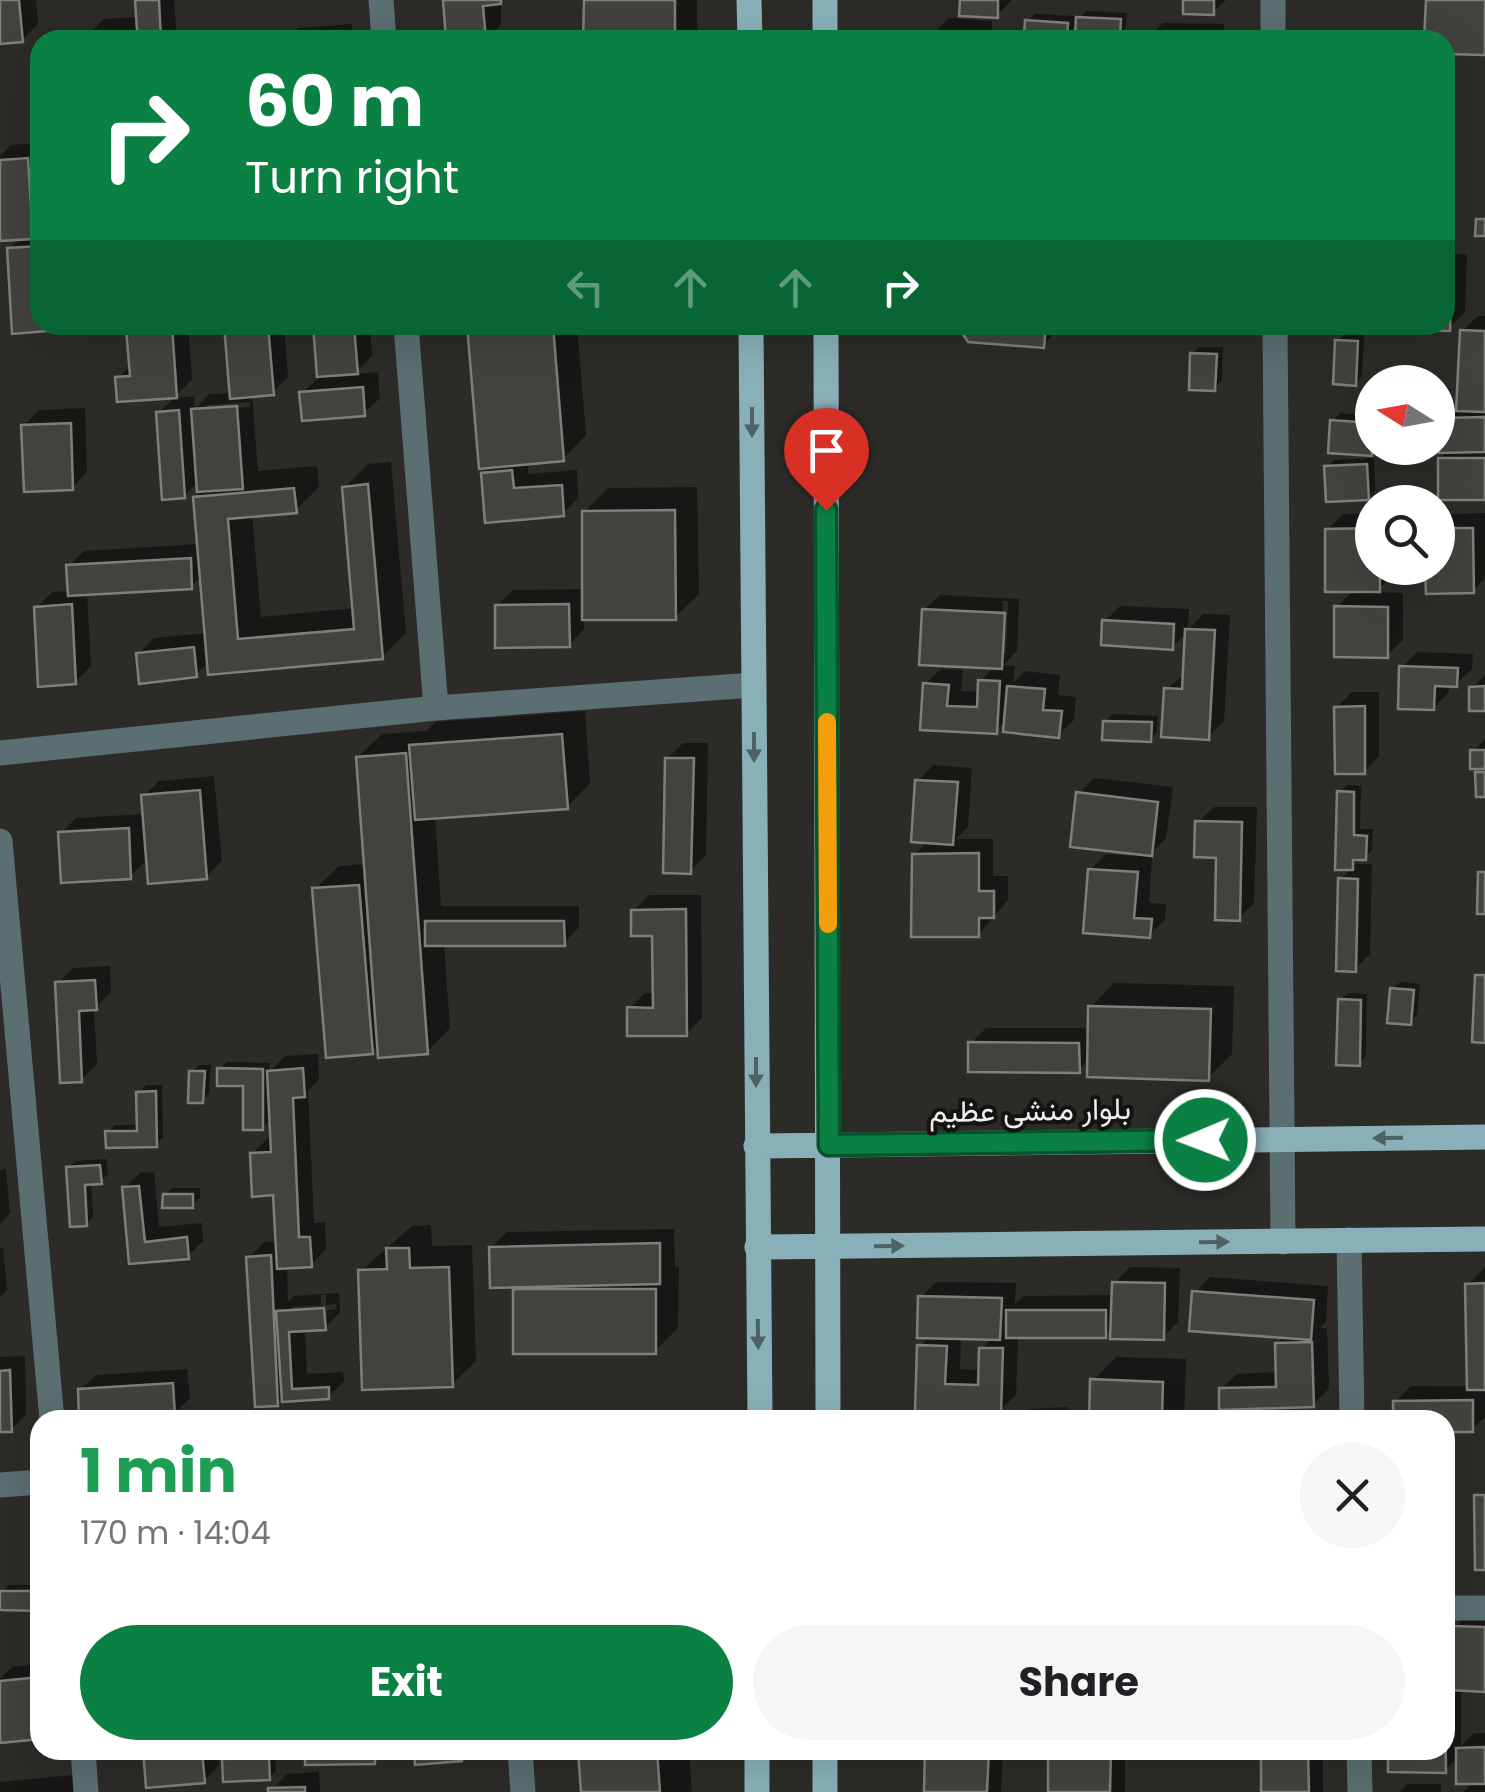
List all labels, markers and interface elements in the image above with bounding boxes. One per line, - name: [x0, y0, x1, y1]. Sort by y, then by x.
- text: 60 m: [245, 52, 424, 151]
- icon: right: [80, 70, 210, 200]
- text: Turn right: [245, 146, 459, 209]
- icon: left: [558, 260, 613, 315]
- icon: ahead: [663, 260, 718, 315]
- icon: ahead: [768, 260, 823, 315]
- icon: right: [873, 260, 928, 315]
- north arrow: [1355, 365, 1455, 465]
- map controls: [1355, 365, 1455, 585]
- one-way arrow: [744, 407, 760, 439]
- pin: [784, 408, 869, 511]
- icon: arrive: [799, 423, 854, 478]
- button: search: [1355, 485, 1455, 585]
- one-way arrow: [746, 732, 762, 764]
- one-way arrow: [748, 1057, 764, 1089]
- street label: بلوار منشی عظیم: [929, 1087, 1131, 1133]
- position arrow: [1153, 1088, 1257, 1192]
- one-way arrow: [1371, 1130, 1403, 1146]
- one-way arrow: [1199, 1234, 1231, 1250]
- one-way arrow: [874, 1237, 906, 1253]
- one-way arrow: [751, 1318, 767, 1350]
- text: 1 min: [80, 1429, 237, 1513]
- button: close: [1300, 1443, 1405, 1548]
- text: 170 m · 14:04: [80, 1510, 271, 1555]
- button: Exit: [80, 1625, 733, 1740]
- button: Share: [753, 1625, 1405, 1740]

